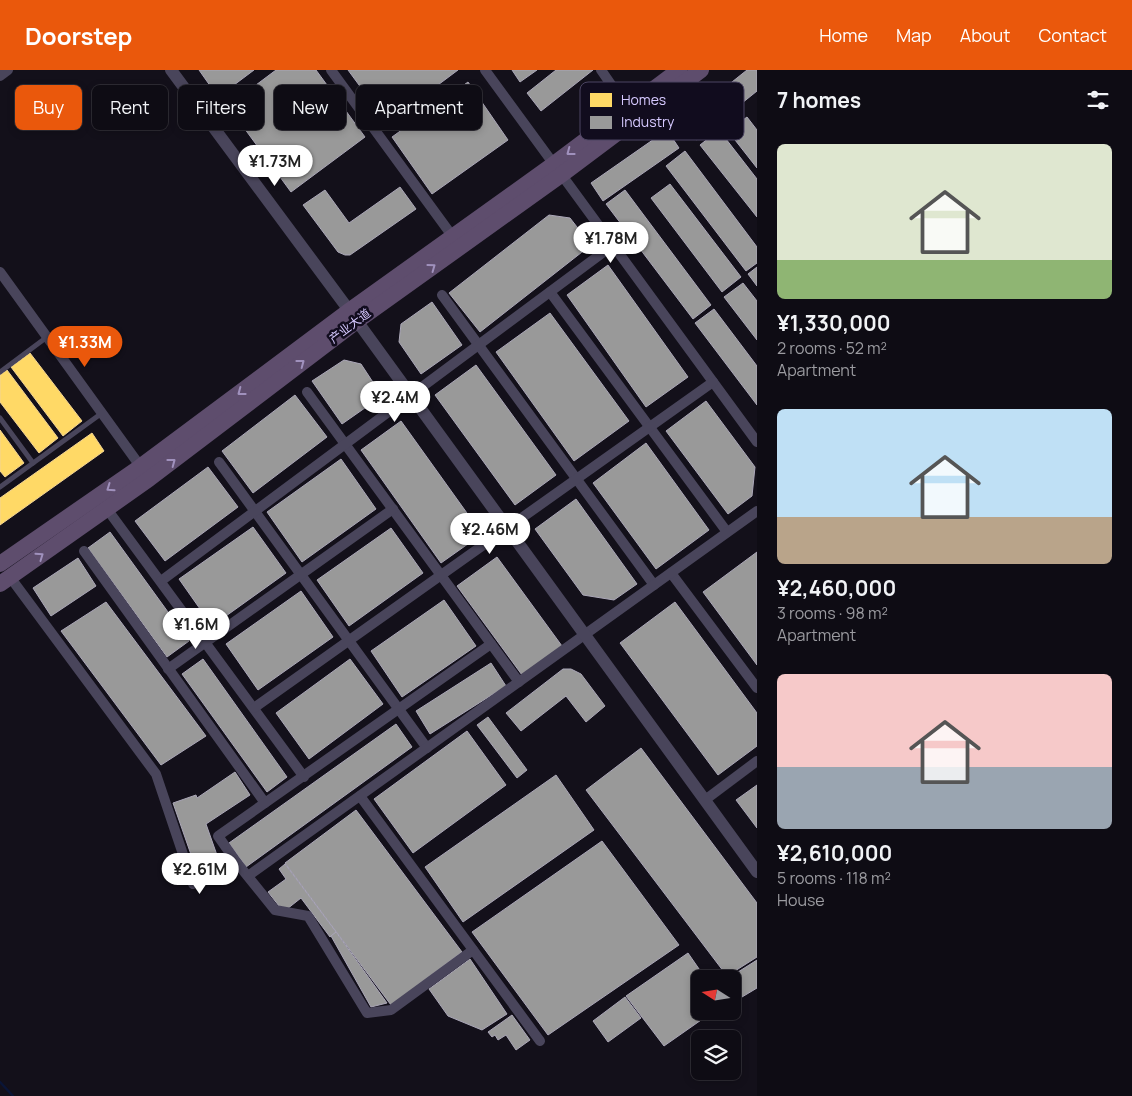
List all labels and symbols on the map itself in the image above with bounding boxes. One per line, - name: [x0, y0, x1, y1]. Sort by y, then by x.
- legend: [580, 82, 744, 140]
- text: Homes: [621, 90, 666, 109]
- text: Industry: [621, 112, 675, 131]
- pin: ¥1.73M: [234, 144, 316, 187]
- one-way arrow: [566, 146, 576, 155]
- pin: ¥1.78M: [570, 222, 652, 264]
- one-way arrow: [426, 264, 436, 273]
- street label: 产业大道: [325, 304, 374, 347]
- pin: ¥1.33M: [44, 326, 126, 368]
- one-way arrow: [295, 360, 305, 369]
- pin: ¥2.4M: [360, 380, 430, 423]
- one-way arrow: [238, 386, 247, 394]
- one-way arrow: [166, 459, 175, 467]
- one-way arrow: [106, 482, 116, 491]
- pin: ¥2.46M: [449, 512, 531, 555]
- one-way arrow: [34, 553, 44, 562]
- pin: ¥1.6M: [161, 608, 231, 650]
- pin: ¥2.61M: [159, 852, 241, 895]
- north arrow: [691, 970, 741, 1020]

